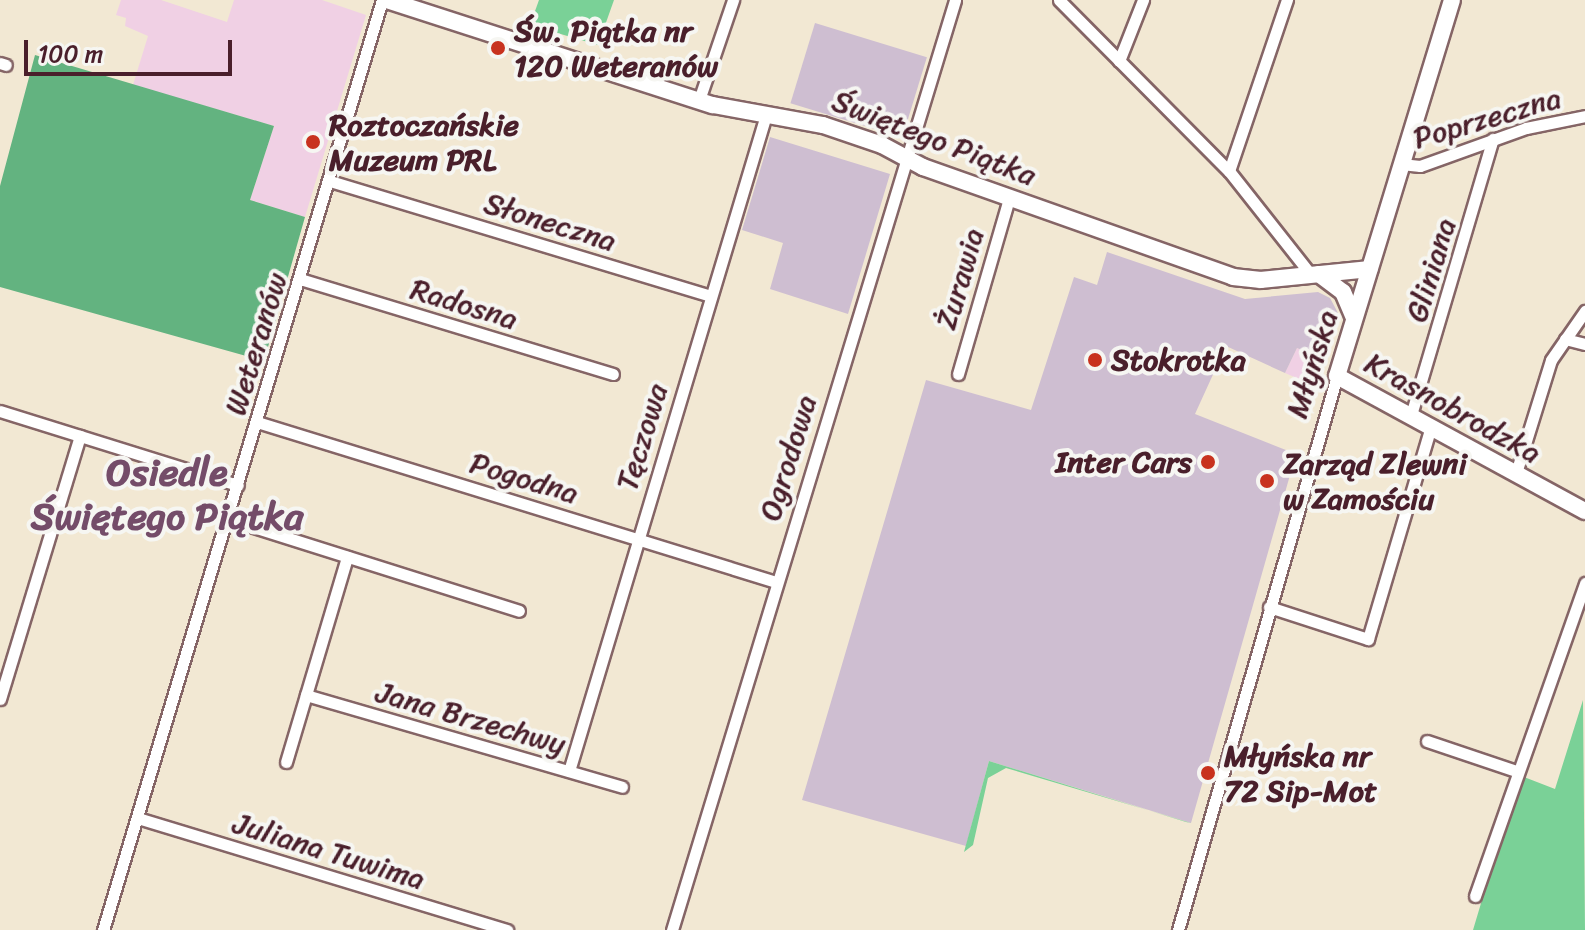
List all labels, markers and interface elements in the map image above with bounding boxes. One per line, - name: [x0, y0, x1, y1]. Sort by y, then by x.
- place label: Św. Piątka nr 120 Weteranów: [514, 13, 718, 84]
- scale bar: [28, 24, 236, 74]
- text: 100 m: [38, 33, 103, 75]
- marker: Św. Piątka nr 120 Weteranów: [489, 39, 507, 57]
- street label: Poprzeczna: [1409, 80, 1565, 156]
- street label: Świętego Piątka: [827, 83, 1041, 193]
- place label: Roztoczańskie Muzeum PRL: [329, 107, 519, 178]
- marker: Roztoczańskie Muzeum PRL: [304, 133, 322, 151]
- street label: Słoneczna: [480, 185, 620, 259]
- street label: Gliniana: [1398, 214, 1464, 326]
- street label: Żurawia: [928, 224, 992, 334]
- street label: Weteranów: [217, 269, 295, 419]
- street label: Radosna: [406, 271, 522, 337]
- street label: Młyńska: [1279, 306, 1345, 422]
- place label: Stokrotka: [1111, 342, 1246, 378]
- street label: Krasnobrodzka: [1359, 345, 1547, 471]
- marker: Stokrotka: [1086, 351, 1104, 369]
- street label: Tęczowa: [609, 379, 675, 495]
- street label: Ogrodowa: [752, 391, 824, 525]
- place label: Inter Cars: [1055, 444, 1192, 480]
- street label: Pogodna: [466, 445, 582, 511]
- place label: Zarząd Zlewni w Zamościu: [1283, 446, 1467, 516]
- district label: Osiedle Świętego Piątka: [31, 450, 303, 540]
- marker: Inter Cars: [1199, 453, 1217, 471]
- marker: Zarząd Zlewni w Zamościu: [1258, 472, 1276, 490]
- street label: Jana Brzechwy: [372, 674, 570, 762]
- place label: Młyńska nr 72 Sip-Mot: [1224, 738, 1377, 808]
- marker: Młyńska nr 72 Sip-Mot: [1199, 764, 1217, 782]
- street label: Juliana Tuwima: [229, 805, 429, 897]

